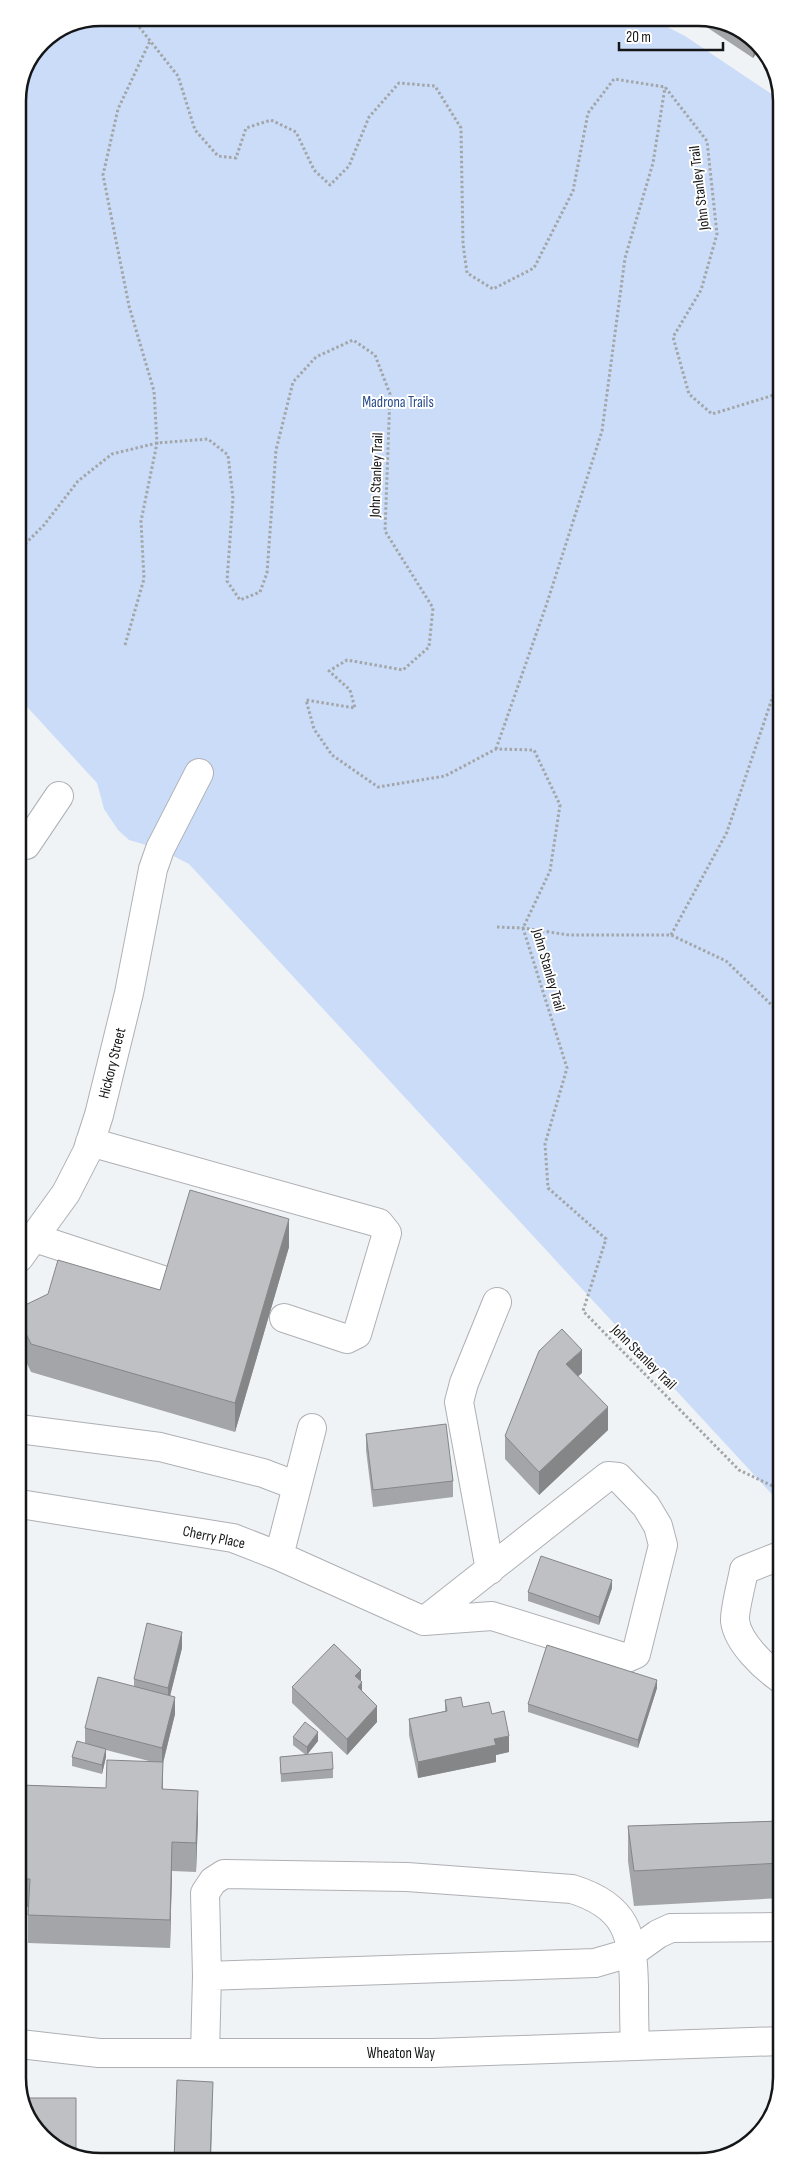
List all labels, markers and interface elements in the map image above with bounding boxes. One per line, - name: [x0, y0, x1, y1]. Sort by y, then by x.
- scale bar: [619, 20, 723, 52]
- text: 20 m: [626, 28, 651, 47]
- street label: John Stanley Trail: [685, 145, 714, 232]
- park label: Madrona Trails: [362, 393, 434, 412]
- street label: John Stanley Trail: [365, 432, 387, 519]
- street label: John Stanley Trail: [527, 926, 569, 1014]
- street label: Hickory Street: [95, 1025, 131, 1101]
- street label: John Stanley Trail: [606, 1320, 680, 1394]
- street label: Cherry Place: [181, 1522, 247, 1553]
- street label: Wheaton Way: [367, 2044, 435, 2063]

